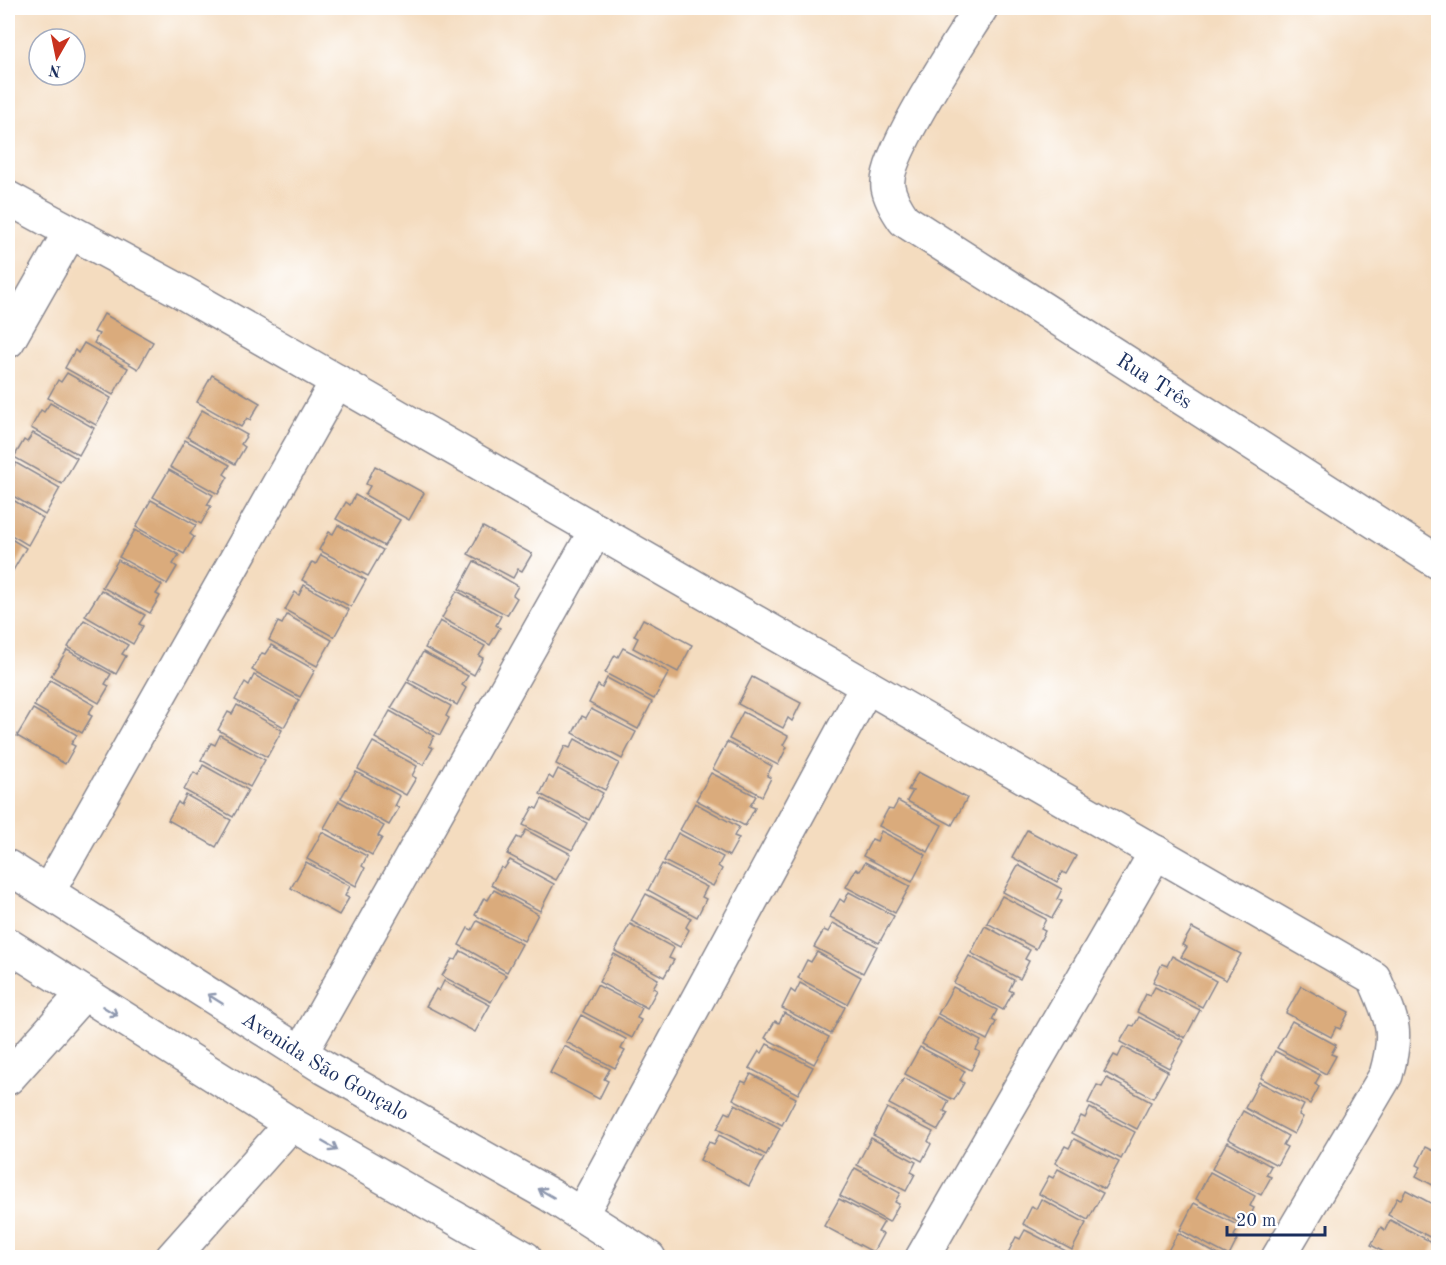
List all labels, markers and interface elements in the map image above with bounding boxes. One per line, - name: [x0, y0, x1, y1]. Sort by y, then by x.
- north arrow: [27, 27, 87, 87]
- text: N: [47, 61, 62, 79]
- street label: Rua Três: [1112, 350, 1195, 414]
- one-way arrow: [207, 992, 224, 1004]
- one-way arrow: [101, 1005, 118, 1017]
- street label: Avenida São Gonçalo: [238, 1009, 412, 1125]
- one-way arrow: [320, 1141, 338, 1152]
- one-way arrow: [538, 1187, 555, 1199]
- scale bar: [1227, 1199, 1324, 1237]
- text: 20 m: [1236, 1212, 1276, 1230]

